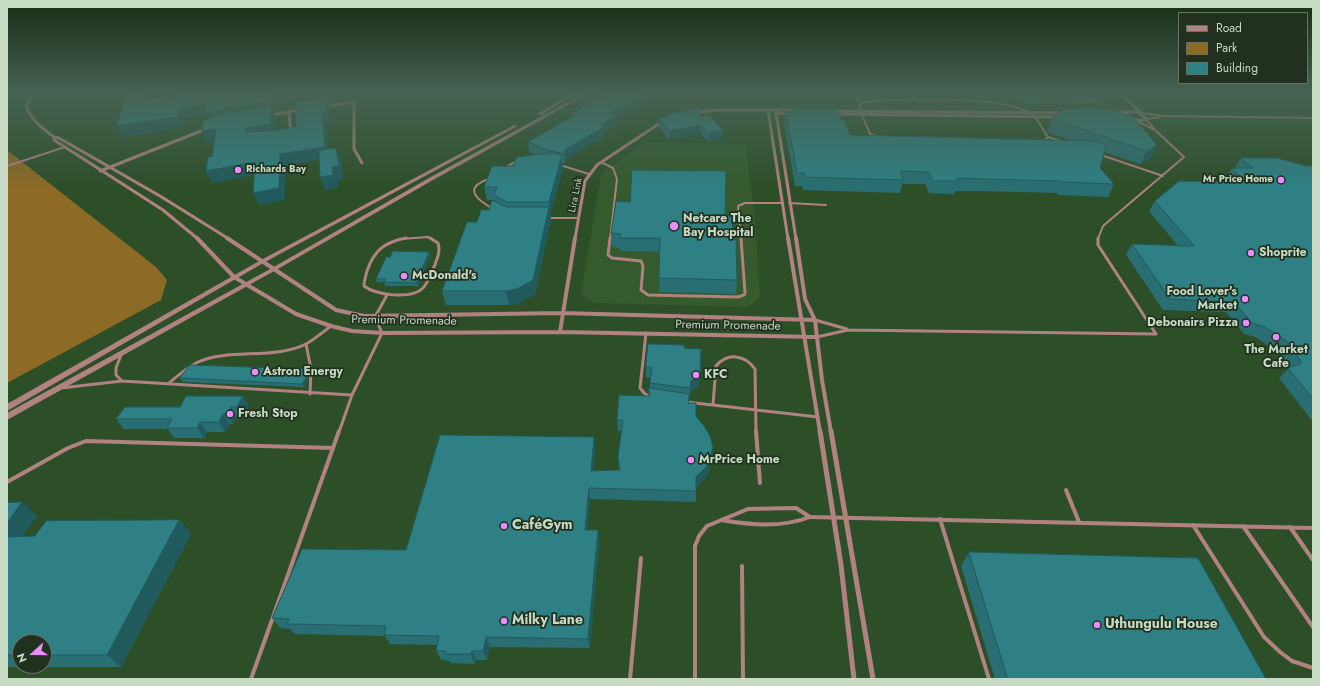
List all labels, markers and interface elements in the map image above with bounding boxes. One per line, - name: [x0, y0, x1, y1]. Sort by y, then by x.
- legend: [1178, 12, 1308, 84]
- text: Road: [1216, 19, 1242, 37]
- text: Park: [1216, 39, 1237, 57]
- text: Building: [1216, 59, 1258, 77]
- place label: Richards Bay: [246, 164, 306, 176]
- marker: Richards Bay: [233, 165, 243, 175]
- place label: Mr Price Home: [1203, 174, 1273, 186]
- marker: Mr Price Home: [1276, 175, 1286, 185]
- street label: Lira Link: [566, 177, 586, 213]
- place label: Netcare The Bay Hospital: [683, 212, 753, 240]
- marker: Netcare The Bay Hospital: [668, 220, 680, 232]
- place label: Shoprite: [1259, 246, 1307, 260]
- marker: Shoprite: [1246, 248, 1256, 258]
- place label: McDonald's: [412, 269, 476, 283]
- marker: McDonald's: [399, 271, 409, 281]
- place label: Food Lover's Market: [1166, 285, 1237, 313]
- marker: Food Lover's Market: [1240, 294, 1250, 304]
- street label: Premium Promenade: [351, 313, 457, 329]
- place label: Debonairs Pizza: [1147, 316, 1238, 330]
- street label: Premium Promenade: [675, 318, 781, 334]
- marker: Debonairs Pizza: [1241, 318, 1251, 328]
- marker: The Market Cafe: [1271, 332, 1281, 342]
- place label: The Market Cafe: [1244, 343, 1308, 371]
- place label: Astron Energy: [263, 365, 343, 379]
- marker: Astron Energy: [250, 367, 260, 377]
- place label: KFC: [704, 368, 727, 382]
- marker: KFC: [691, 370, 701, 380]
- place label: Fresh Stop: [238, 407, 298, 421]
- marker: Fresh Stop: [225, 409, 235, 419]
- place label: MrPrice Home: [699, 453, 780, 467]
- marker: MrPrice Home: [686, 455, 696, 465]
- place label: CaféGym: [512, 518, 573, 534]
- marker: CaféGym: [499, 521, 509, 531]
- place label: Milky Lane: [512, 613, 583, 629]
- marker: Milky Lane: [499, 616, 509, 626]
- place label: Uthungulu House: [1105, 617, 1218, 633]
- marker: Uthungulu House: [1092, 620, 1102, 630]
- north arrow: [12, 634, 52, 674]
- text: N: [13, 651, 31, 665]

